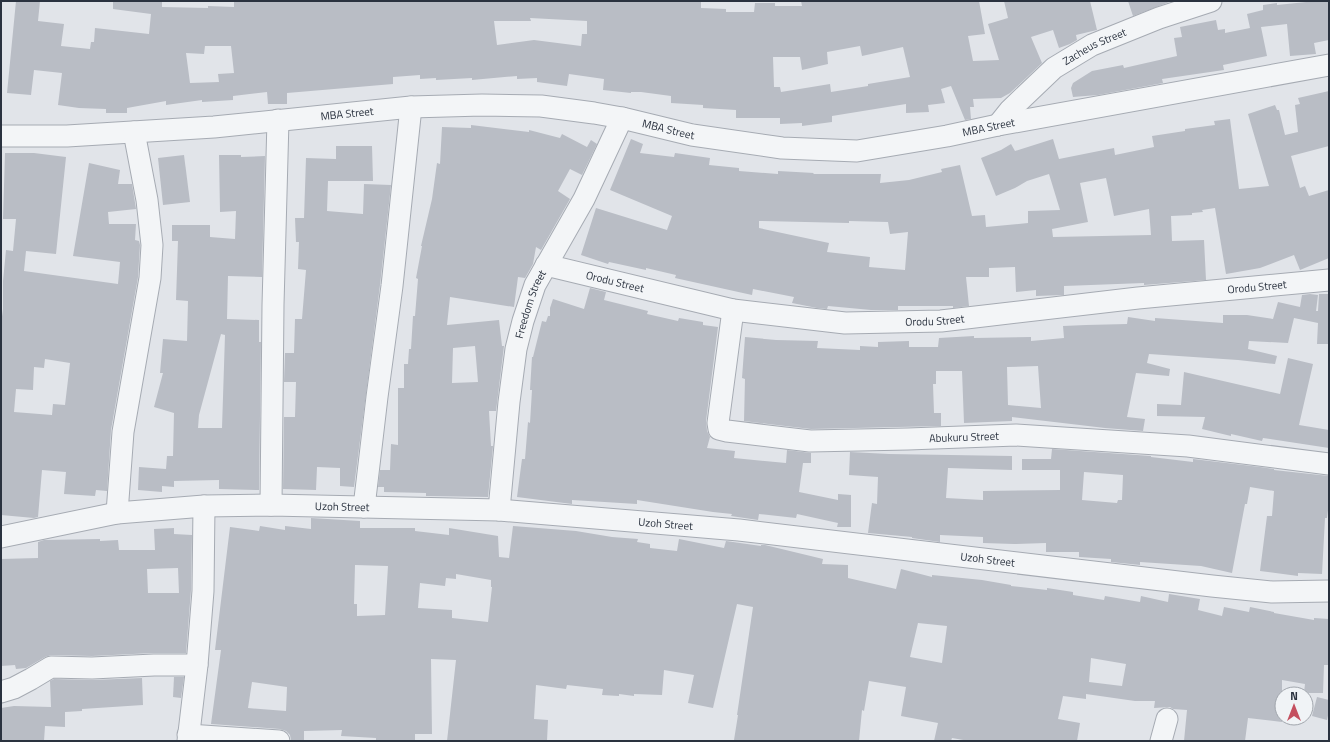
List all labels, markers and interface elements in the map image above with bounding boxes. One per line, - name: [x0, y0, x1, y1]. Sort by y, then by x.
- street label: Zacheus Street: [1059, 24, 1129, 69]
- street label: MBA Street: [320, 103, 375, 124]
- street label: MBA Street: [961, 114, 1016, 140]
- street label: MBA Street: [641, 115, 696, 143]
- street label: Freedom Street: [511, 267, 550, 340]
- street label: Orodu Street: [584, 267, 646, 296]
- street label: Orodu Street: [1227, 276, 1287, 298]
- street label: Orodu Street: [905, 310, 965, 330]
- street label: Abukuru Street: [929, 428, 999, 446]
- street label: Uzoh Street: [315, 498, 370, 515]
- street label: Uzoh Street: [638, 514, 694, 534]
- street label: Uzoh Street: [960, 548, 1016, 571]
- north arrow: [1274, 686, 1314, 726]
- text: N: [1290, 688, 1298, 704]

